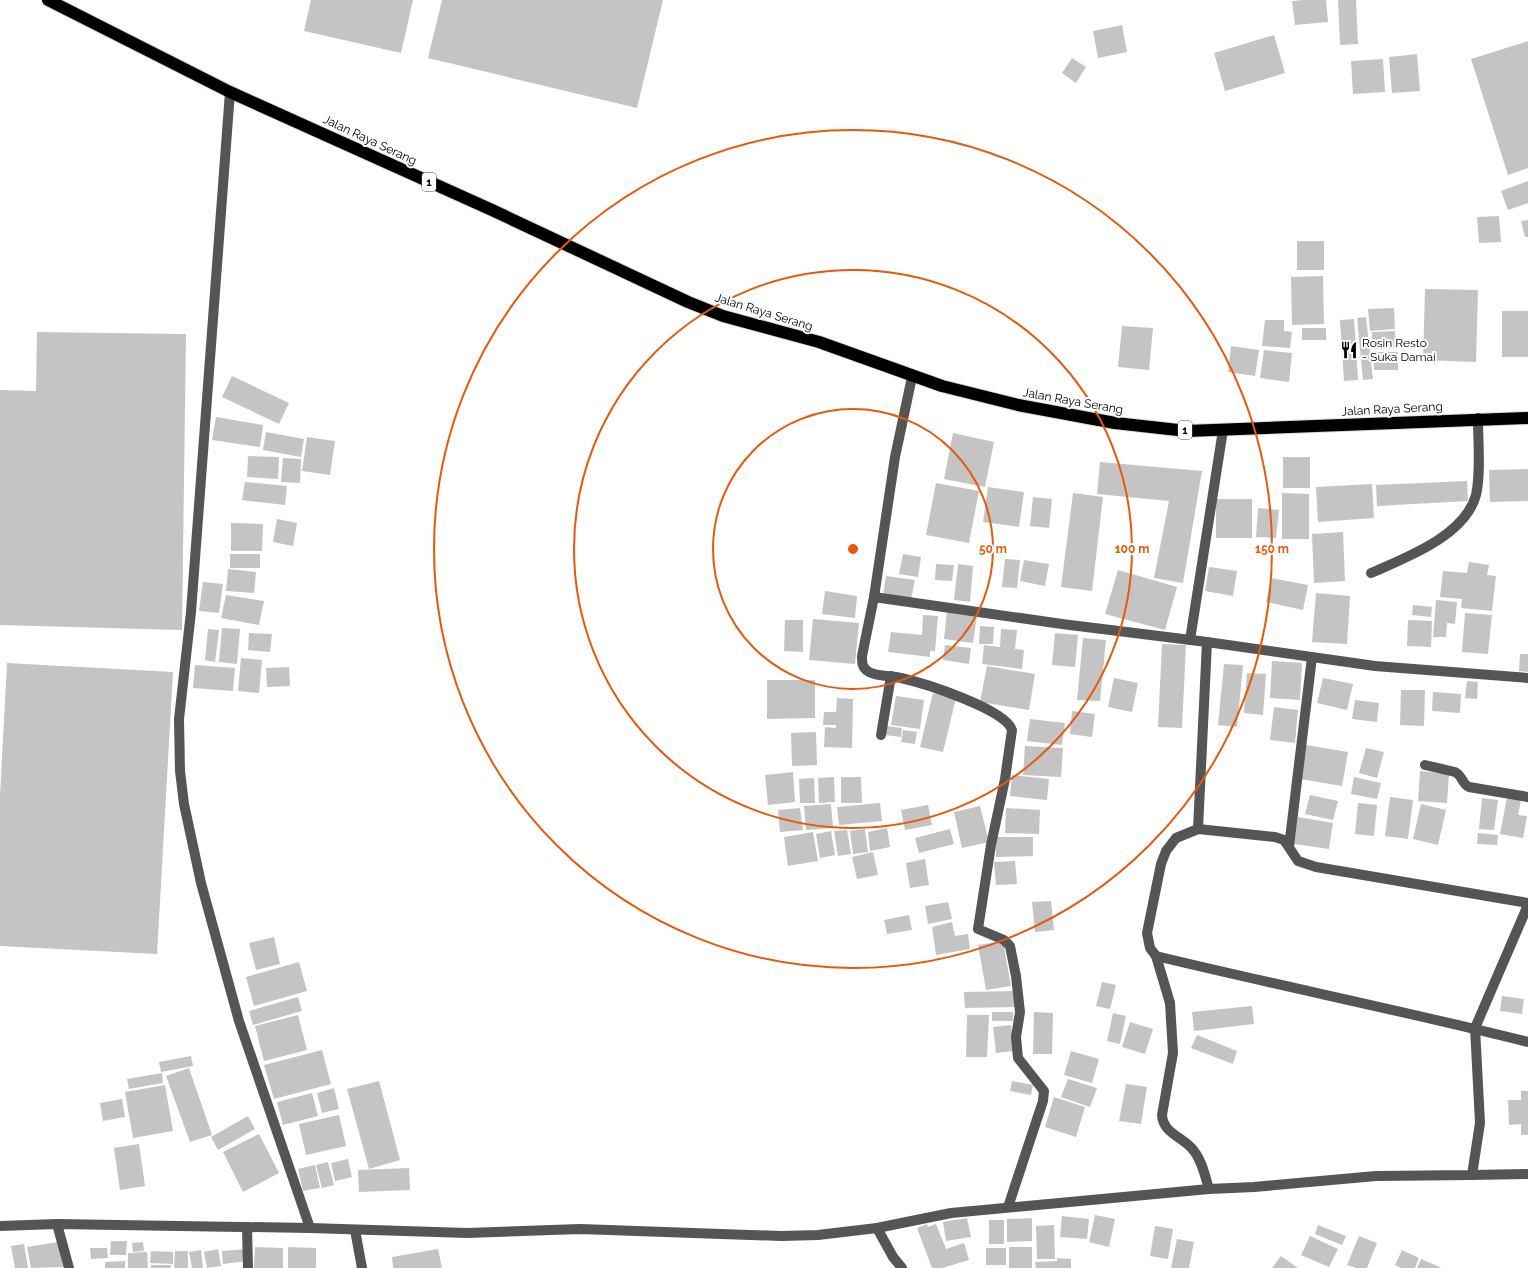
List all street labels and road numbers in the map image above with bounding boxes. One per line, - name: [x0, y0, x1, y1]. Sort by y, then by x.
- street label: Jalan Raya Serang: [321, 112, 419, 168]
- road number: 1: [422, 173, 436, 191]
- street label: Jalan Raya Serang: [713, 290, 815, 334]
- street label: Jalan Raya Serang: [1022, 385, 1124, 417]
- street label: Jalan Raya Serang: [1341, 399, 1443, 419]
- road number: 1: [1178, 421, 1192, 439]

